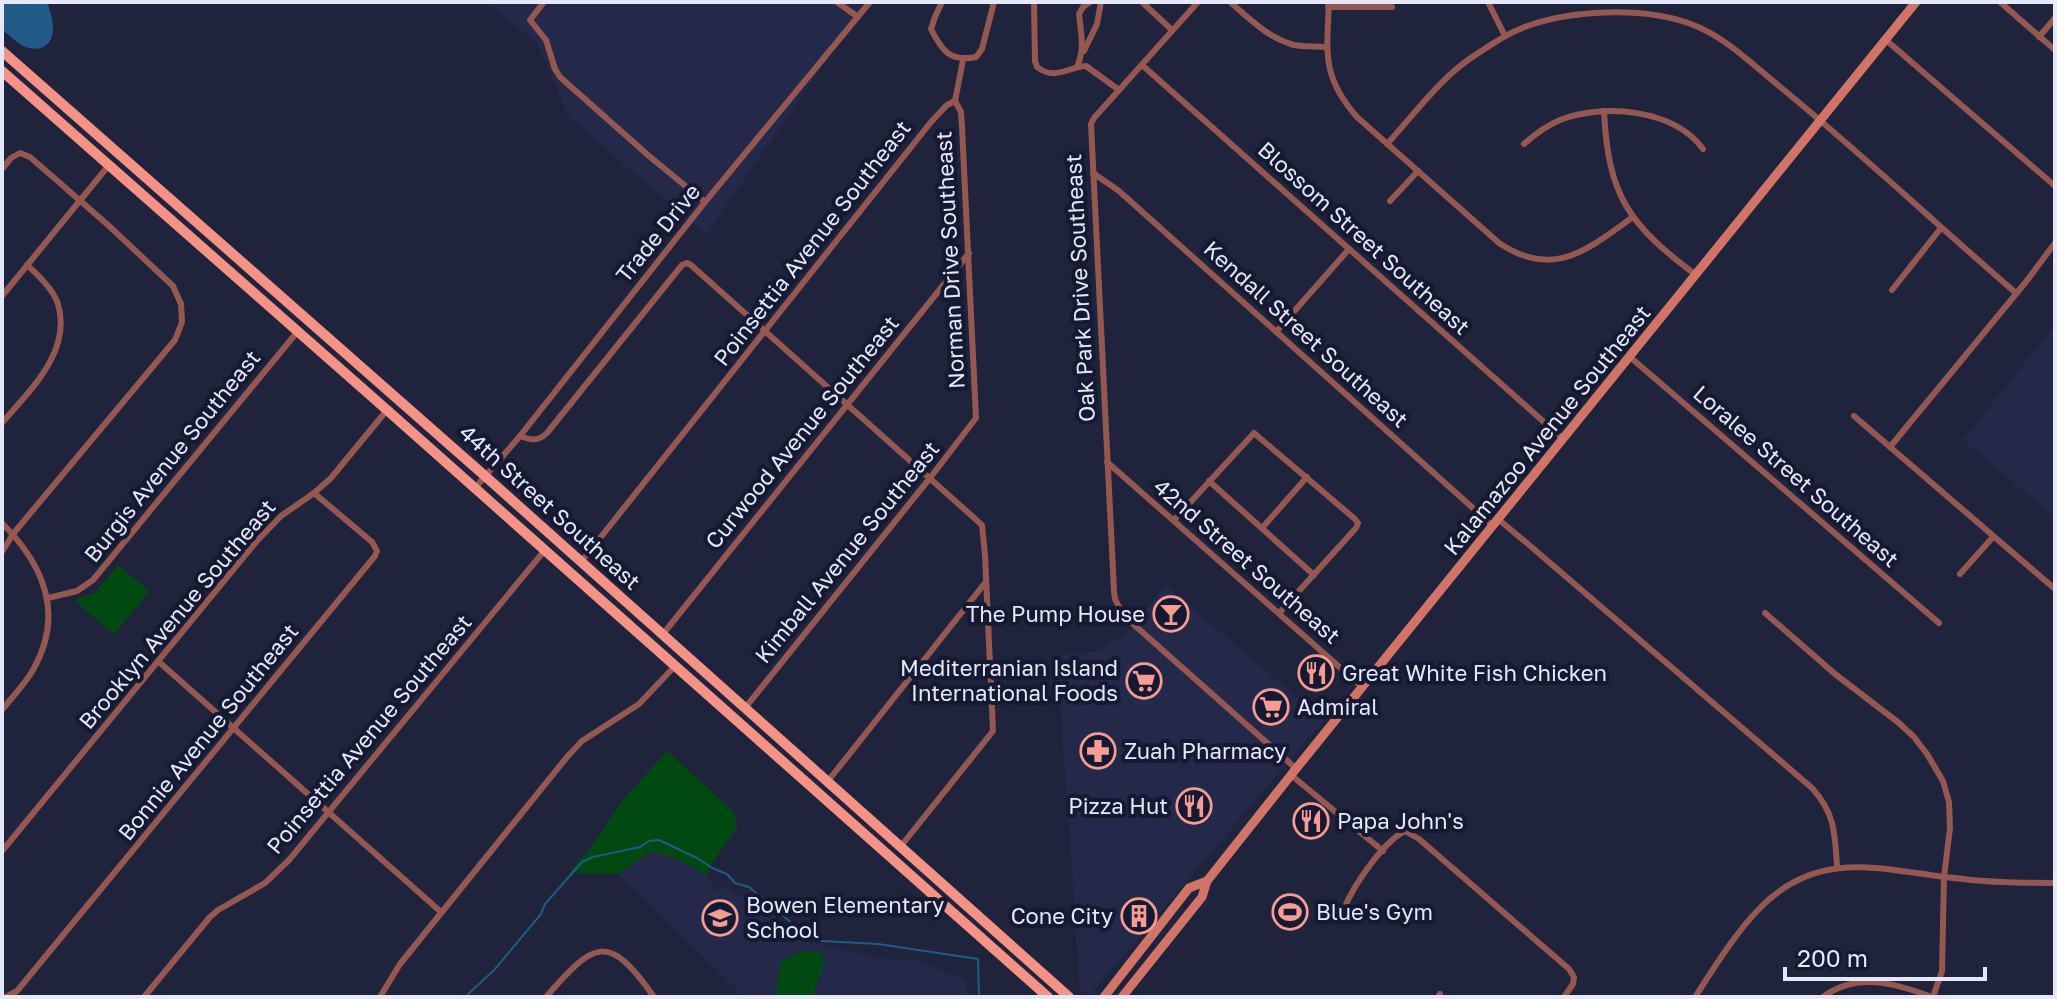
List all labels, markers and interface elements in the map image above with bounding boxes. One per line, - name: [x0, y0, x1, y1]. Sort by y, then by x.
- street label: Poinsettia Avenue Southeast: [707, 115, 916, 371]
- street label: Norman Drive Southeast: [929, 130, 970, 390]
- street label: Blossom Street Southeast: [1253, 135, 1476, 340]
- street label: Oak Park Drive Southeast: [1059, 153, 1100, 423]
- street label: Trade Drive: [610, 178, 705, 287]
- street label: Kendall Street Southeast: [1199, 235, 1414, 433]
- street label: Kalamazoo Avenue Southeast: [1437, 299, 1656, 560]
- street label: Curwood Avenue Southeast: [699, 310, 904, 554]
- street label: Burgis Avenue Southeast: [78, 344, 265, 567]
- street label: Loralee Street Southeast: [1688, 379, 1905, 572]
- street label: 44th Street Southeast: [454, 418, 646, 595]
- street label: Kimball Avenue Southeast: [749, 435, 945, 668]
- street label: 42nd Street Southeast: [1149, 472, 1346, 649]
- street label: Brooklyn Avenue Southeast: [73, 493, 281, 734]
- bar icon: The Pump House: [1152, 595, 1190, 633]
- place label: The Pump House: [966, 600, 1145, 627]
- street label: Poinsettia Avenue Southeast: [261, 608, 477, 859]
- street label: Bonnie Avenue Southeast: [112, 618, 303, 845]
- place label: Mediterranian Island International Foods: [900, 654, 1118, 706]
- restaurant icon: Great White Fish Chicken: [1297, 654, 1335, 692]
- place label: Great White Fish Chicken: [1342, 659, 1607, 686]
- supermarket icon: Mediterranian Island International Foods: [1125, 662, 1163, 700]
- supermarket icon: Admiral: [1252, 688, 1290, 726]
- place label: Admiral: [1297, 693, 1378, 720]
- pharmacy icon: Zuah Pharmacy: [1079, 732, 1117, 770]
- place label: Zuah Pharmacy: [1124, 737, 1286, 764]
- restaurant icon: Pizza Hut: [1175, 787, 1213, 825]
- place label: Pizza Hut: [1068, 792, 1168, 819]
- restaurant icon: Papa John's: [1292, 802, 1330, 840]
- place label: Papa John's: [1337, 807, 1464, 834]
- place label: Bowen Elementary School: [746, 891, 944, 943]
- sports icon: Blue's Gym: [1271, 893, 1309, 931]
- building icon: Cone City: [1120, 897, 1158, 935]
- place label: Blue's Gym: [1316, 898, 1433, 925]
- school or university icon: Bowen Elementary School: [701, 899, 739, 937]
- place label: Cone City: [1011, 902, 1113, 929]
- scale bar: [1785, 931, 1985, 981]
- text: 200 m: [1797, 943, 1868, 972]

